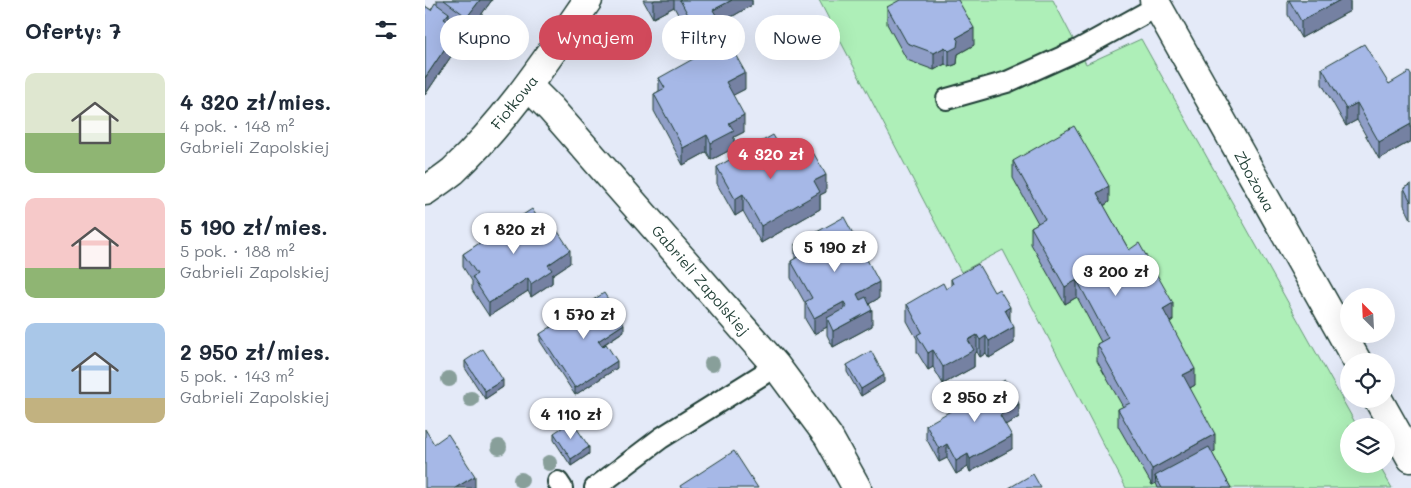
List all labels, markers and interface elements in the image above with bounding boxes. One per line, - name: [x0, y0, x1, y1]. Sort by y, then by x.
- chip: Kupno: [440, 15, 529, 60]
- chip: Wynajem: [539, 15, 652, 60]
- chip: Filtry: [662, 15, 745, 60]
- chip: Nowe: [755, 15, 840, 60]
- icon: filters: [372, 16, 400, 44]
- text: Oferty: 7: [25, 17, 121, 44]
- street label: Fiołkowa: [486, 71, 542, 133]
- text: 4 320 zł/mies.: [180, 88, 331, 115]
- icon: home: [65, 93, 125, 153]
- text: 4 pok. · 148 m²: [180, 115, 294, 136]
- text: Gabrieli Zapolskiej: [180, 136, 329, 157]
- pin: 4 320 zł: [719, 138, 823, 180]
- text: 4 320 zł: [738, 143, 804, 164]
- street label: Zbożowa: [1230, 147, 1280, 215]
- pin: 1 820 zł: [462, 212, 566, 255]
- text: 5 190 zł/mies.: [180, 213, 328, 240]
- icon: home: [65, 218, 125, 278]
- text: 1 820 zł: [483, 218, 545, 239]
- street label: Gabrieli Zapolskiej: [647, 221, 755, 339]
- pin: 5 190 zł: [783, 230, 887, 273]
- text: 5 190 zł: [804, 236, 866, 257]
- text: 5 pok. · 188 m²: [180, 240, 295, 261]
- pin: 3 200 zł: [1064, 254, 1168, 297]
- text: 3 200 zł: [1083, 260, 1149, 281]
- text: Gabrieli Zapolskiej: [180, 261, 329, 282]
- north arrow: [1340, 288, 1395, 342]
- map controls: [1340, 288, 1395, 473]
- pin: 1 570 zł: [532, 298, 636, 340]
- text: 1 570 zł: [553, 303, 615, 324]
- text: 2 950 zł/mies.: [180, 338, 330, 365]
- icon: home: [65, 343, 125, 403]
- button: locate: [1340, 353, 1395, 408]
- text: 5 pok. · 143 m²: [180, 365, 294, 386]
- pin: 2 950 zł: [923, 380, 1027, 423]
- text: Gabrieli Zapolskiej: [180, 386, 329, 407]
- text: 2 950 zł: [943, 386, 1007, 407]
- pin: 4 110 zł: [519, 398, 623, 440]
- text: 4 110 zł: [541, 403, 601, 424]
- button: layers: [1340, 418, 1395, 473]

